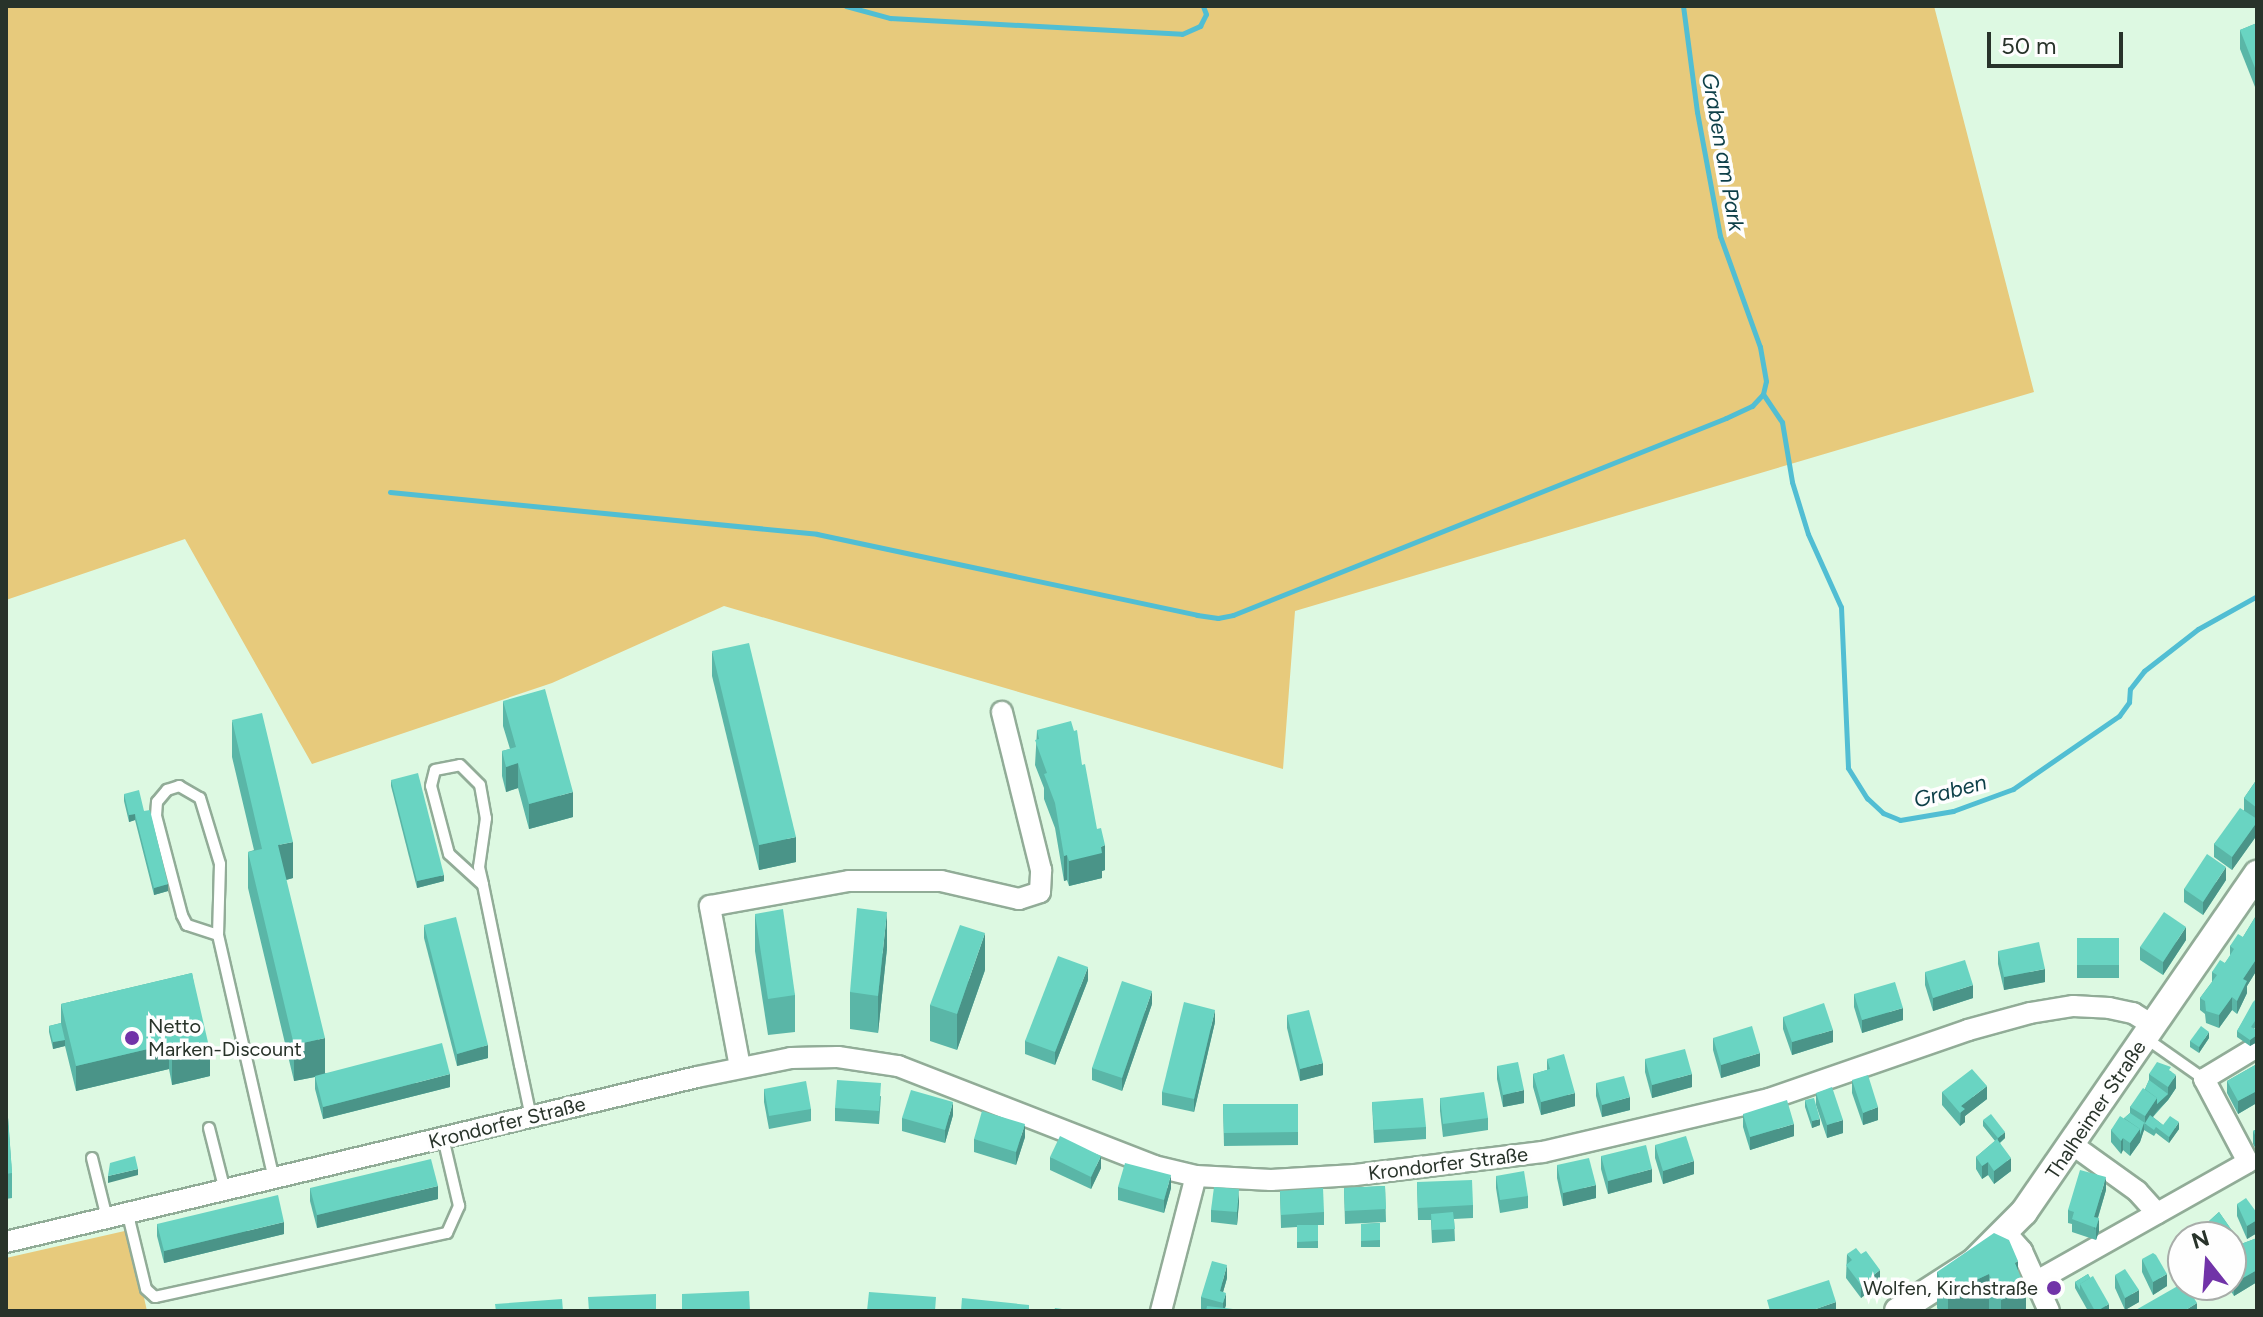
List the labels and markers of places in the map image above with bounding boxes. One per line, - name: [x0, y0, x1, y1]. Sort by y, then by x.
- place label: Netto Marken-Discount: [148, 1014, 302, 1061]
- marker: Netto Marken-Discount: [123, 1029, 141, 1047]
- place label: Wolfen, Kirchstraße: [1863, 1276, 2038, 1300]
- marker: Wolfen, Kirchstraße: [2045, 1279, 2063, 1297]

